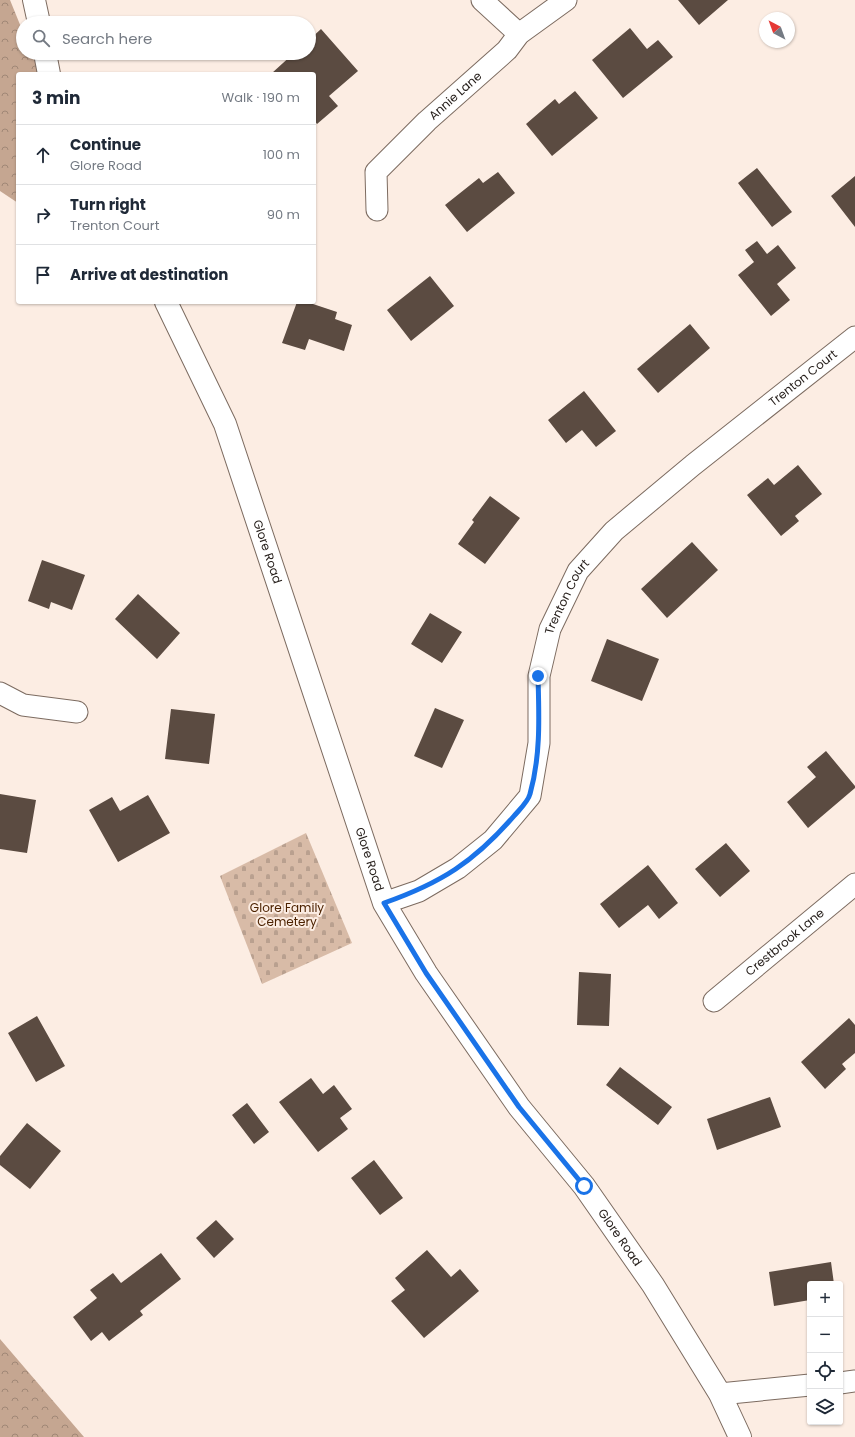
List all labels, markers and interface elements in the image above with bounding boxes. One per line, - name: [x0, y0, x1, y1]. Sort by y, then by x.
- north arrow: [759, 12, 795, 48]
- search box: [16, 16, 316, 60]
- icon: search: [30, 27, 52, 49]
- text: Search here: [62, 28, 152, 49]
- street label: Annie Lane: [425, 67, 485, 124]
- text: 3 min: [32, 86, 80, 110]
- text: Walk · 190 m: [222, 88, 300, 107]
- text: Continue: [70, 134, 141, 155]
- icon: ahead: [32, 144, 54, 166]
- text: 100 m: [263, 145, 300, 164]
- text: Glore Road: [70, 156, 142, 175]
- text: Turn right: [70, 194, 146, 215]
- icon: right: [32, 204, 54, 226]
- text: 90 m: [267, 205, 300, 224]
- text: Trenton Court: [70, 216, 159, 235]
- icon: arrive: [32, 264, 54, 286]
- text: Arrive at destination: [70, 264, 228, 285]
- street label: Trenton Court: [765, 345, 840, 410]
- street label: Glore Road: [249, 517, 286, 586]
- street label: Trenton Court: [540, 555, 593, 636]
- route end: [529, 667, 547, 685]
- street label: Glore Road: [351, 825, 388, 893]
- park label: Glore Family Cemetery: [250, 899, 324, 930]
- street label: Crestbrook Lane: [741, 904, 827, 980]
- route start: [575, 1177, 593, 1195]
- street label: Glore Road: [594, 1205, 646, 1269]
- map controls: [807, 1281, 843, 1425]
- button: +: [807, 1281, 843, 1317]
- button: −: [807, 1317, 843, 1353]
- button: locate: [807, 1353, 843, 1389]
- button: layers: [807, 1389, 843, 1425]

